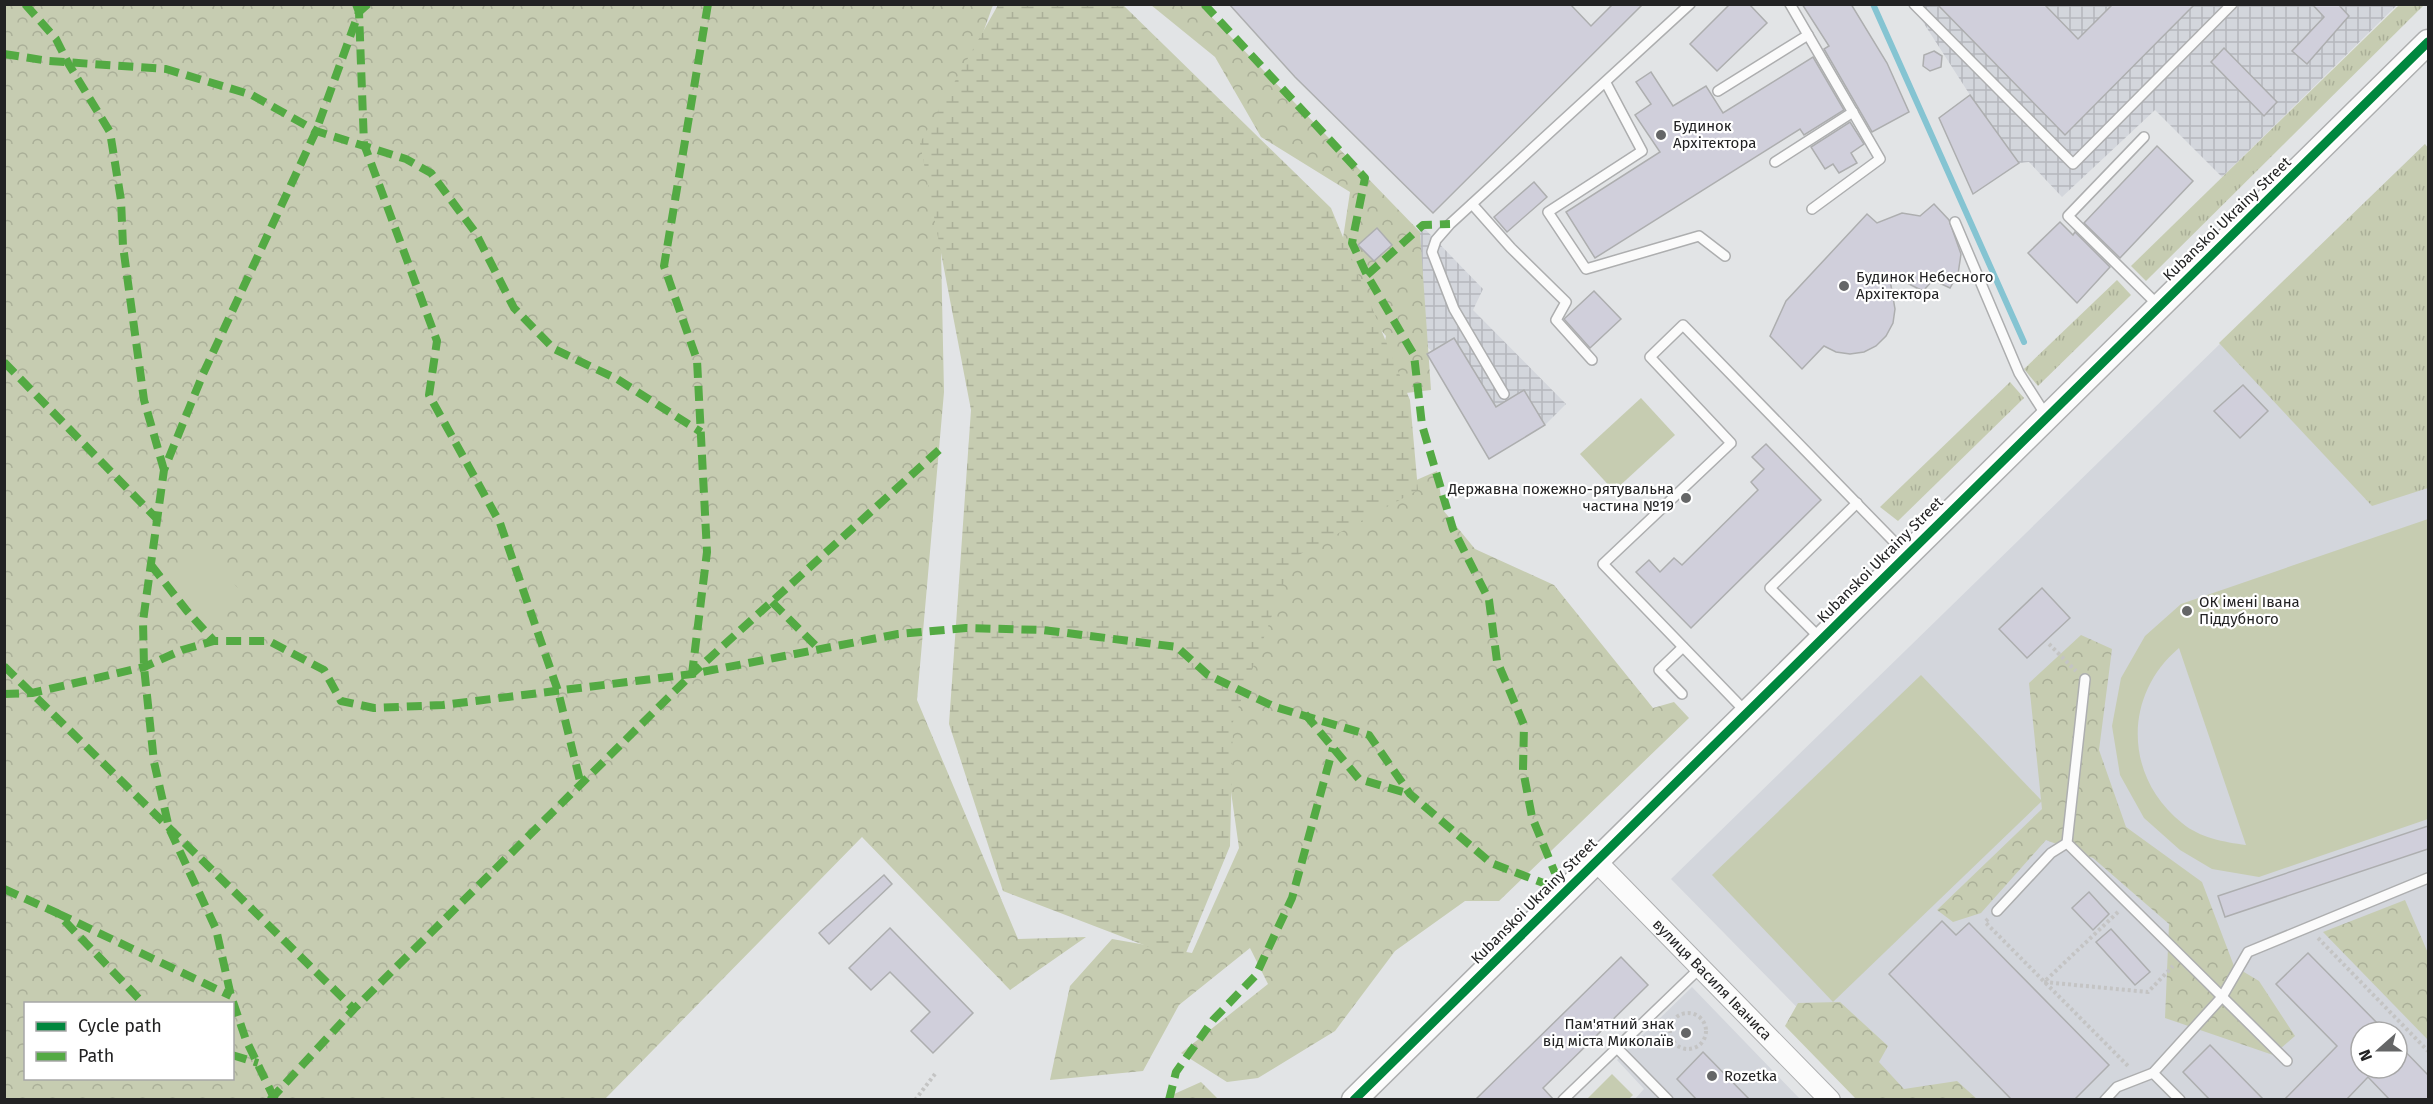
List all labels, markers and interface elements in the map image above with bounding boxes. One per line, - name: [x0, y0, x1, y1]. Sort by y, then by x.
- place label: Будинок Архітектора: [1673, 117, 1756, 152]
- marker: Будинок Архітектора: [1654, 128, 1668, 142]
- street label: Kubanskoi Ukrainy Street: [2159, 153, 2295, 285]
- place label: Будинок Небесного Архітектора: [1856, 268, 1994, 303]
- marker: Будинок Небесного Архітектора: [1837, 279, 1851, 293]
- place label: Державна пожежно-рятувальна частина №19: [1447, 480, 1674, 515]
- marker: Державна пожежно-рятувальна частина №19: [1679, 491, 1693, 505]
- street label: Kubanskoi Ukrainy Street: [1813, 493, 1947, 627]
- place label: ОК імені Івана Піддубного: [2199, 593, 2300, 628]
- marker: ОК імені Івана Піддубного: [2180, 604, 2194, 618]
- street label: Kubanskoi Ukrainy Street: [1467, 834, 1601, 968]
- street label: вулиця Василя Іваниса: [1649, 915, 1775, 1044]
- legend: [24, 1002, 234, 1080]
- text: Cycle path: [78, 1015, 162, 1037]
- place label: Пам'ятний знак від міста Миколаїв: [1543, 1015, 1674, 1050]
- north arrow: [2349, 1020, 2409, 1080]
- marker: Пам'ятний знак від міста Миколаїв: [1679, 1026, 1693, 1040]
- text: Path: [78, 1045, 114, 1067]
- text: N: [2355, 1047, 2376, 1064]
- place label: Rozetka: [1724, 1067, 1777, 1085]
- marker: Rozetka: [1705, 1069, 1719, 1083]

